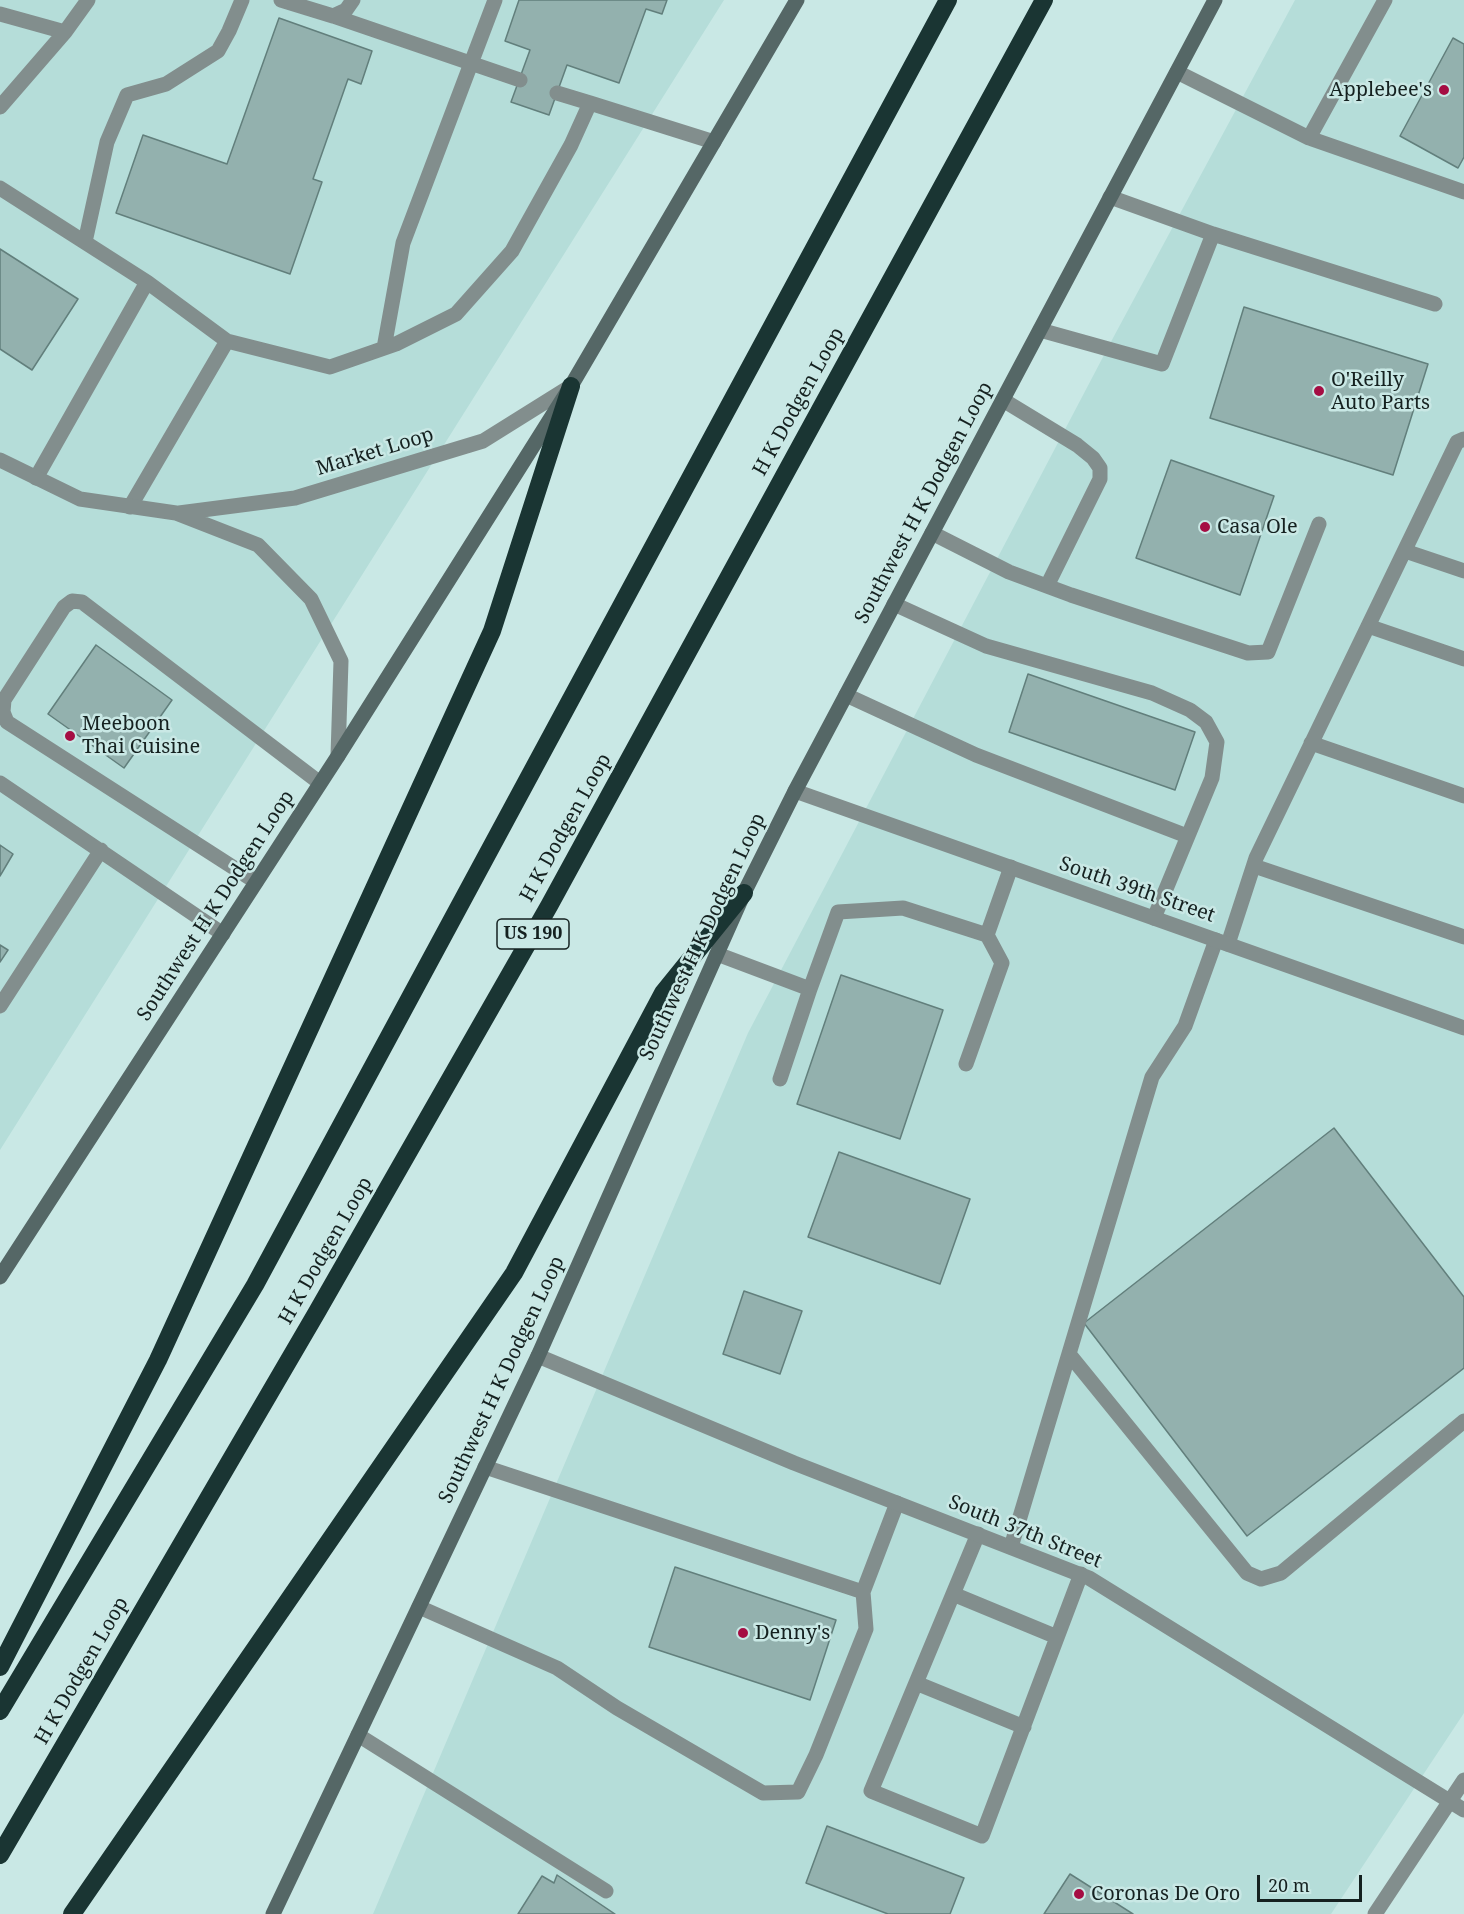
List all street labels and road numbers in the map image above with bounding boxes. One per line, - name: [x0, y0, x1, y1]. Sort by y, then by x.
- street label: H K Dodgen Loop: [748, 324, 850, 480]
- street label: Southwest H K Dodgen Loop: [850, 378, 998, 628]
- street label: Market Loop: [313, 423, 437, 481]
- street label: H K Dodgen Loop: [515, 750, 617, 906]
- street label: Southwest H K Dodgen Loop: [132, 786, 300, 1026]
- street label: Southwest H K Dodgen Loop: [635, 810, 771, 1064]
- street label: South 39th Street: [1056, 852, 1218, 928]
- road number: US 190: [497, 919, 569, 949]
- street label: H K Dodgen Loop: [274, 1173, 378, 1329]
- street label: Southwest H K Dodgen Loop: [434, 1253, 570, 1507]
- street label: South 37th Street: [945, 1490, 1105, 1574]
- street label: H K Dodgen Loop: [30, 1593, 134, 1749]

